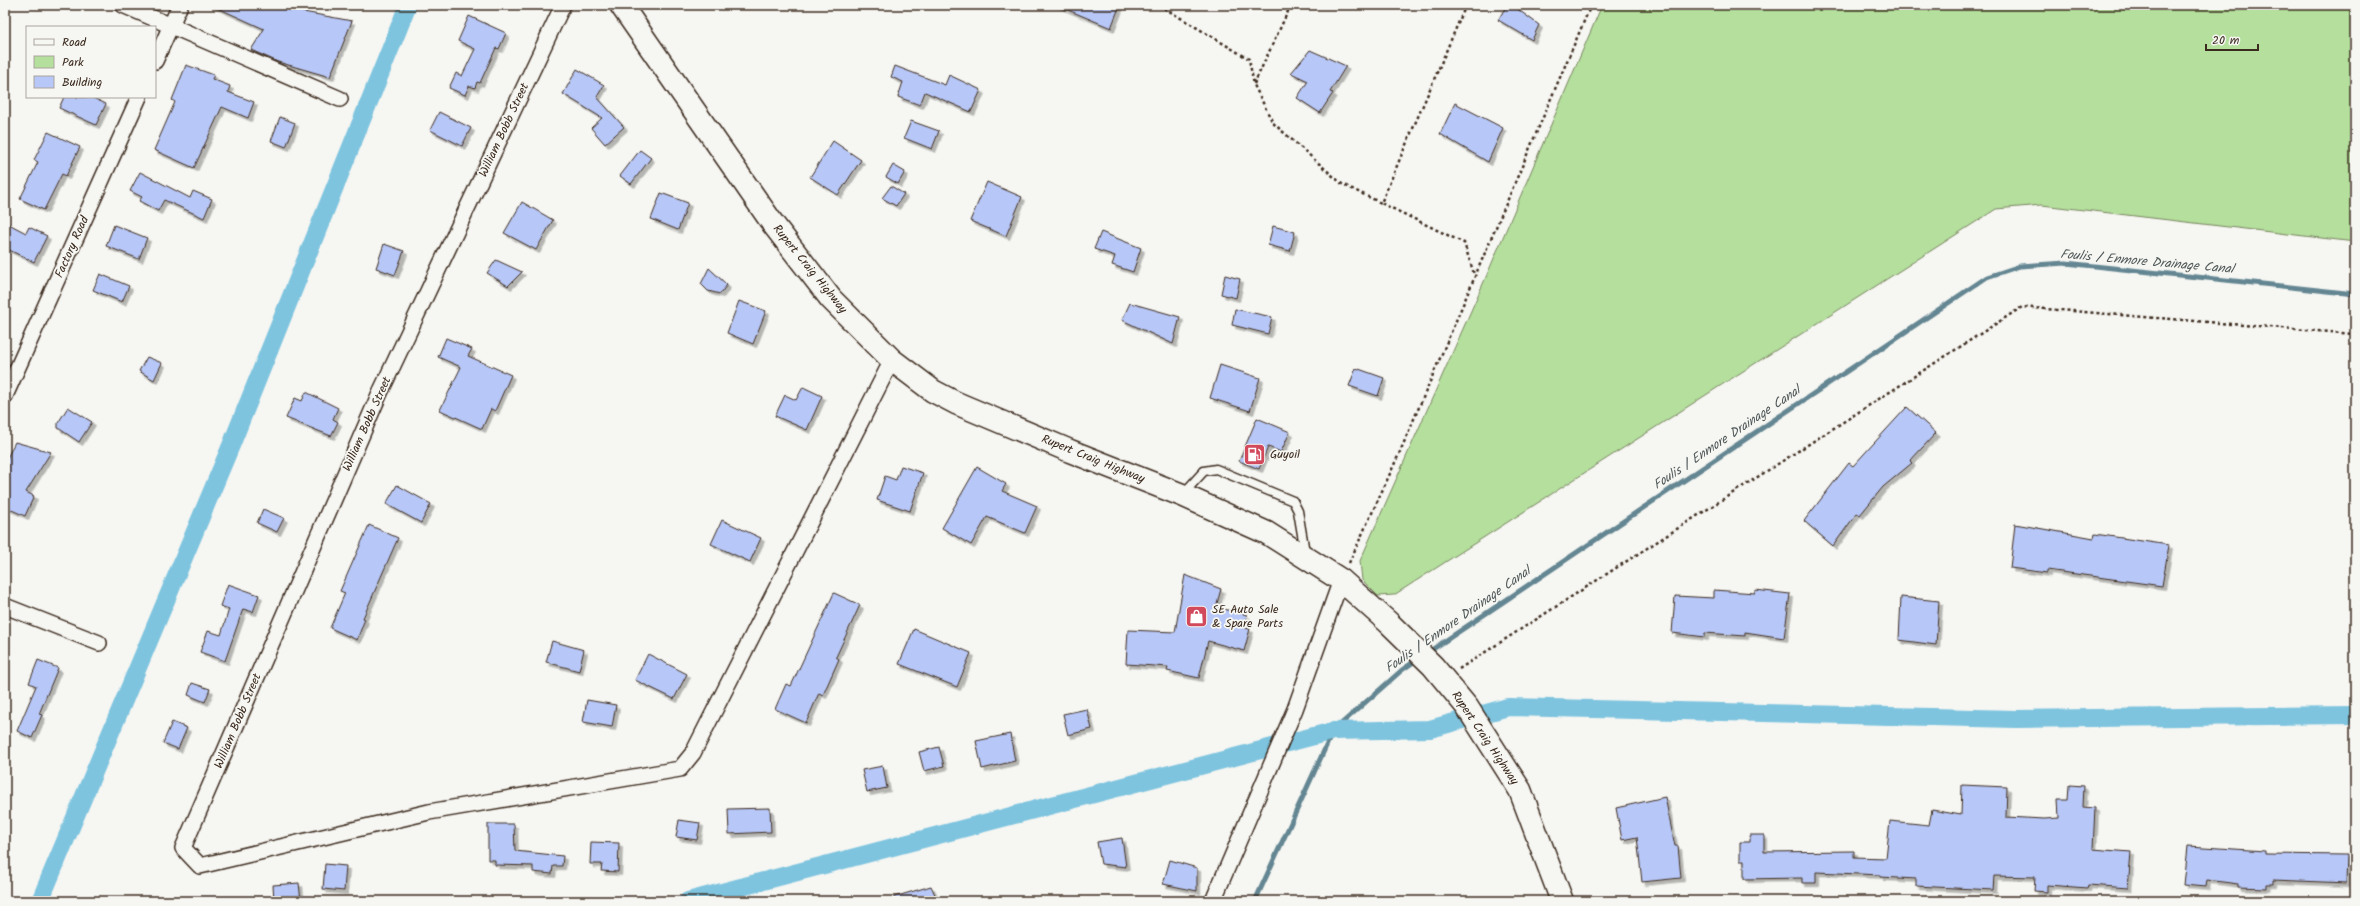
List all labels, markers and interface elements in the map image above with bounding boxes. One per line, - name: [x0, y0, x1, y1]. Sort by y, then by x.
- legend: [26, 26, 156, 98]
- scale bar: [2206, 26, 2258, 52]
- text: 20 m: [2212, 31, 2240, 50]
- text: Road: [62, 33, 87, 52]
- text: Park: [62, 53, 84, 72]
- text: Building: [62, 73, 102, 92]
- street label: William Bobb Street: [474, 79, 534, 180]
- street label: Factory Road: [50, 212, 94, 281]
- street label: Rupert Craig Highway: [768, 220, 852, 318]
- water label: Foulis / Enmore Drainage Canal: [2059, 244, 2237, 280]
- street label: William Bobb Street: [338, 373, 397, 474]
- water label: Foulis / Enmore Drainage Canal: [1649, 379, 1807, 495]
- street label: Rupert Craig Highway: [1039, 430, 1148, 489]
- fuel station icon: Guyoil: [1241, 441, 1267, 467]
- place label: Guyoil: [1270, 445, 1300, 464]
- water label: Foulis / Enmore Drainage Canal: [1381, 560, 1538, 679]
- place label: SE Auto Sale & Spare Parts: [1212, 600, 1283, 633]
- shop icon: SE Auto Sale & Spare Parts: [1183, 603, 1209, 629]
- street label: William Bobb Street: [209, 670, 267, 772]
- street label: Rupert Craig Highway: [1446, 687, 1524, 789]

